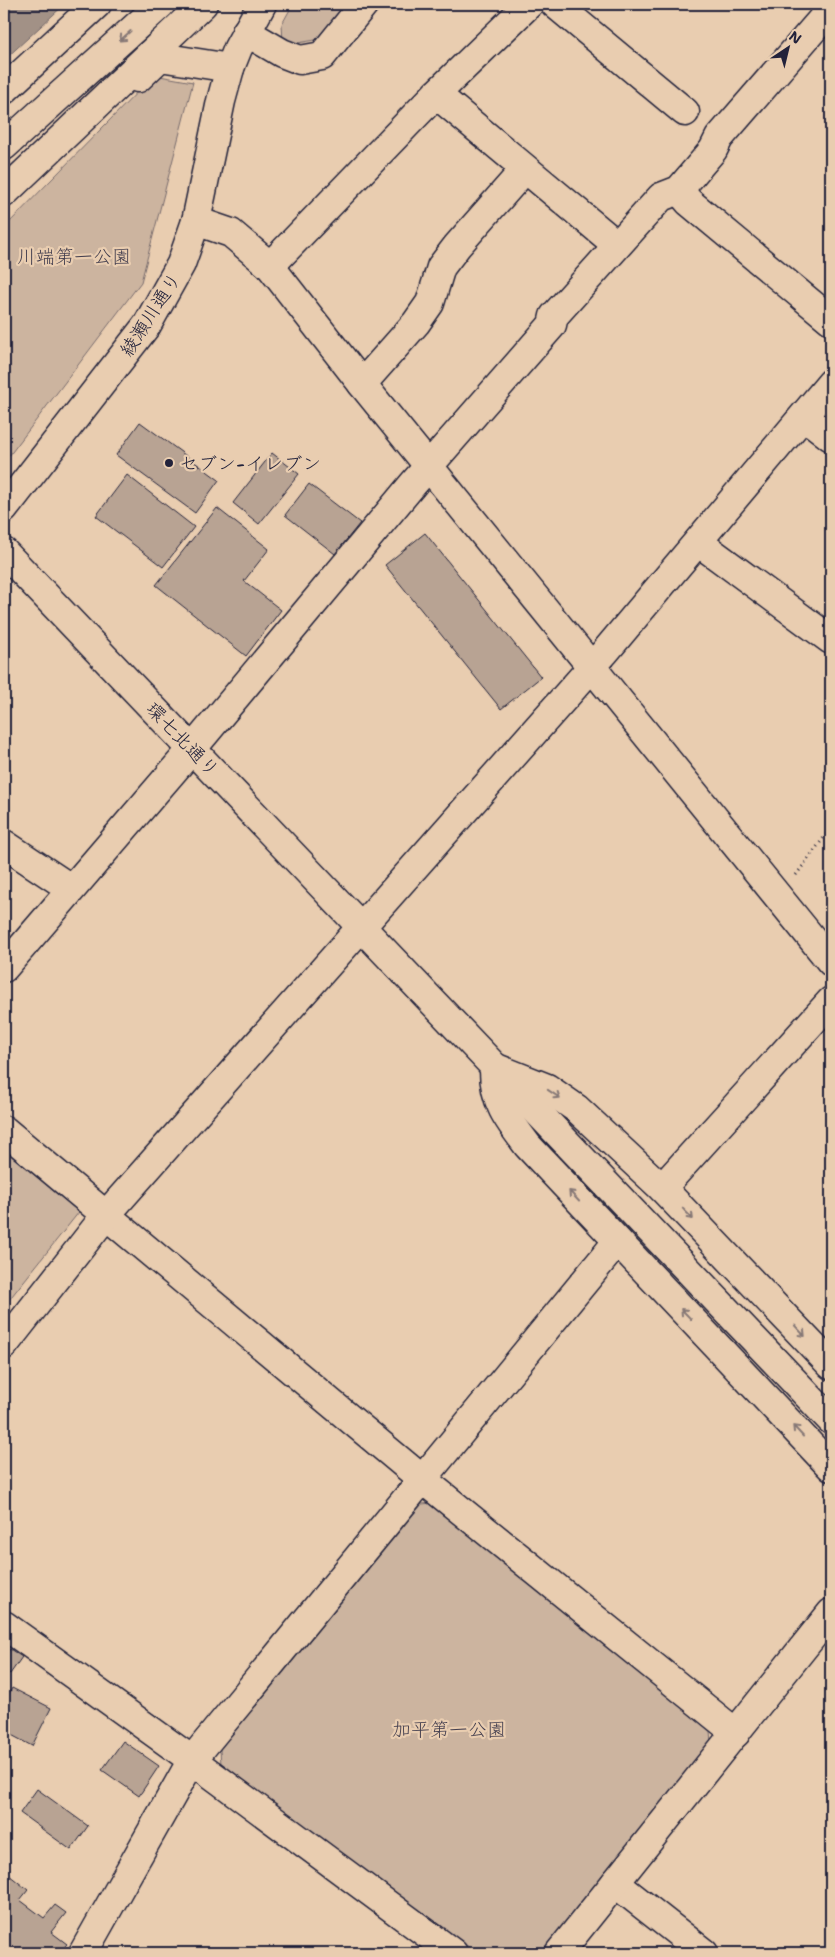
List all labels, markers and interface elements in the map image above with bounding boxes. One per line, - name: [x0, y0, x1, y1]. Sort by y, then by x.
- north arrow: [762, 22, 812, 72]
- text: N: [786, 27, 805, 48]
- one-way arrow: [118, 31, 131, 42]
- park label: 川端第一公園: [17, 244, 131, 269]
- street label: 綾瀬川通り: [114, 268, 187, 361]
- place label: セブン-イレブン: [179, 451, 321, 476]
- marker: セブン-イレブン: [163, 457, 175, 469]
- street label: 環七北通り: [141, 696, 225, 782]
- one-way arrow: [547, 1089, 561, 1099]
- one-way arrow: [568, 1189, 580, 1202]
- one-way arrow: [682, 1208, 694, 1220]
- one-way arrow: [680, 1307, 692, 1320]
- one-way arrow: [794, 1325, 806, 1338]
- one-way arrow: [792, 1425, 804, 1438]
- park label: 加平第一公園: [392, 1717, 506, 1742]

